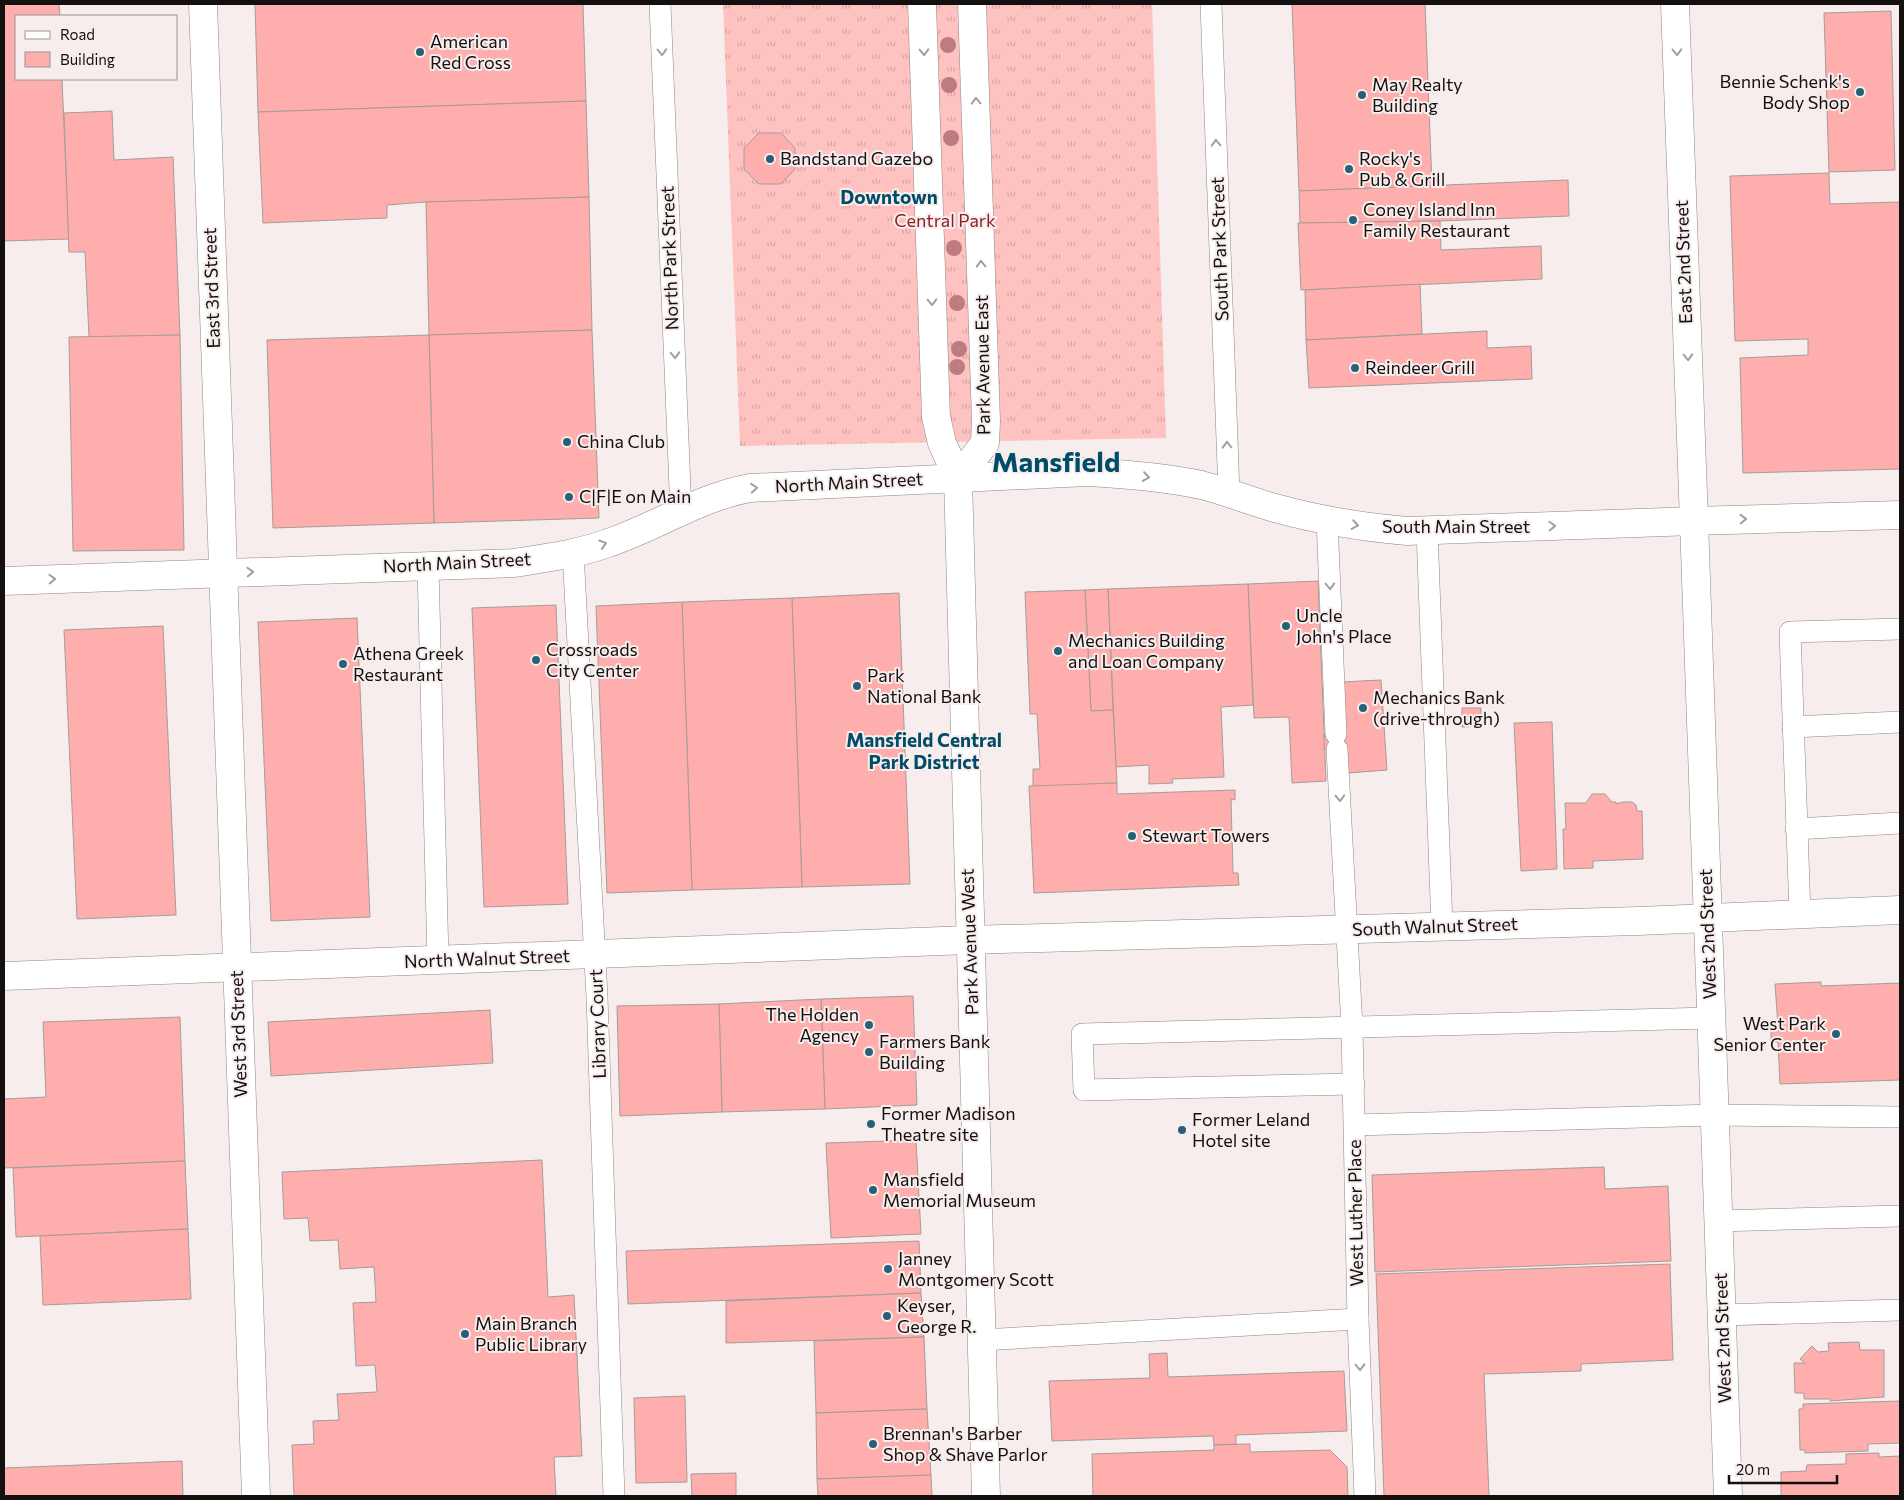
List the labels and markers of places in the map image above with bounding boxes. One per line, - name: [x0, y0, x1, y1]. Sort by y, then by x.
- place label: American Red Cross: [430, 30, 511, 73]
- marker: American Red Cross: [414, 46, 426, 58]
- place label: Bennie Schenk's Body Shop: [1720, 70, 1850, 113]
- place label: May Realty Building: [1372, 73, 1463, 116]
- marker: Bennie Schenk's Body Shop: [1854, 86, 1866, 98]
- marker: May Realty Building: [1356, 89, 1368, 101]
- place label: Bandstand Gazebo: [780, 147, 933, 169]
- place label: Rocky's Pub & Grill: [1359, 147, 1445, 190]
- marker: Bandstand Gazebo: [764, 153, 776, 165]
- marker: Rocky's Pub & Grill: [1343, 163, 1355, 175]
- place label: Coney Island Inn Family Restaurant: [1363, 198, 1510, 241]
- marker: Coney Island Inn Family Restaurant: [1347, 214, 1359, 226]
- place label: Reindeer Grill: [1365, 356, 1475, 378]
- marker: Reindeer Grill: [1349, 362, 1361, 374]
- place label: China Club: [577, 430, 665, 452]
- marker: China Club: [561, 436, 573, 448]
- place label: C|F|E on Main: [579, 485, 691, 507]
- marker: C|F|E on Main: [563, 491, 575, 503]
- place label: Uncle John's Place: [1296, 604, 1392, 647]
- marker: Uncle John's Place: [1280, 620, 1292, 632]
- place label: Mechanics Building and Loan Company: [1068, 629, 1225, 672]
- place label: Crossroads City Center: [546, 638, 639, 681]
- place label: Athena Greek Restaurant: [353, 642, 464, 685]
- marker: Mechanics Building and Loan Company: [1052, 645, 1064, 657]
- marker: Crossroads City Center: [530, 654, 542, 666]
- marker: Athena Greek Restaurant: [337, 658, 349, 670]
- place label: Park National Bank: [867, 664, 982, 707]
- marker: Park National Bank: [851, 680, 863, 692]
- place label: Mechanics Bank (drive-through): [1373, 686, 1505, 729]
- marker: Mechanics Bank (drive-through): [1357, 702, 1369, 714]
- place label: Stewart Towers: [1142, 824, 1270, 846]
- marker: Stewart Towers: [1126, 830, 1138, 842]
- place label: The Holden Agency: [765, 1003, 859, 1046]
- place label: West Park Senior Center: [1714, 1012, 1826, 1055]
- marker: The Holden Agency: [863, 1019, 875, 1031]
- marker: West Park Senior Center: [1830, 1028, 1842, 1040]
- place label: Farmers Bank Building: [879, 1030, 991, 1073]
- marker: Farmers Bank Building: [863, 1046, 875, 1058]
- place label: Former Madison Theatre site: [881, 1102, 1015, 1145]
- place label: Former Leland Hotel site: [1192, 1108, 1310, 1151]
- marker: Former Madison Theatre site: [865, 1118, 877, 1130]
- marker: Former Leland Hotel site: [1176, 1124, 1188, 1136]
- place label: Mansfield Memorial Museum: [883, 1168, 1036, 1211]
- marker: Mansfield Memorial Museum: [867, 1184, 879, 1196]
- place label: Janney Montgomery Scott: [898, 1247, 1054, 1290]
- marker: Janney Montgomery Scott: [882, 1263, 894, 1275]
- place label: Keyser, George R.: [897, 1294, 976, 1337]
- marker: Keyser, George R.: [881, 1310, 893, 1322]
- place label: Main Branch Public Library: [475, 1312, 587, 1355]
- marker: Main Branch Public Library: [459, 1328, 471, 1340]
- place label: Brennan's Barber Shop & Shave Parlor: [883, 1422, 1048, 1465]
- marker: Brennan's Barber Shop & Shave Parlor: [867, 1438, 879, 1450]

